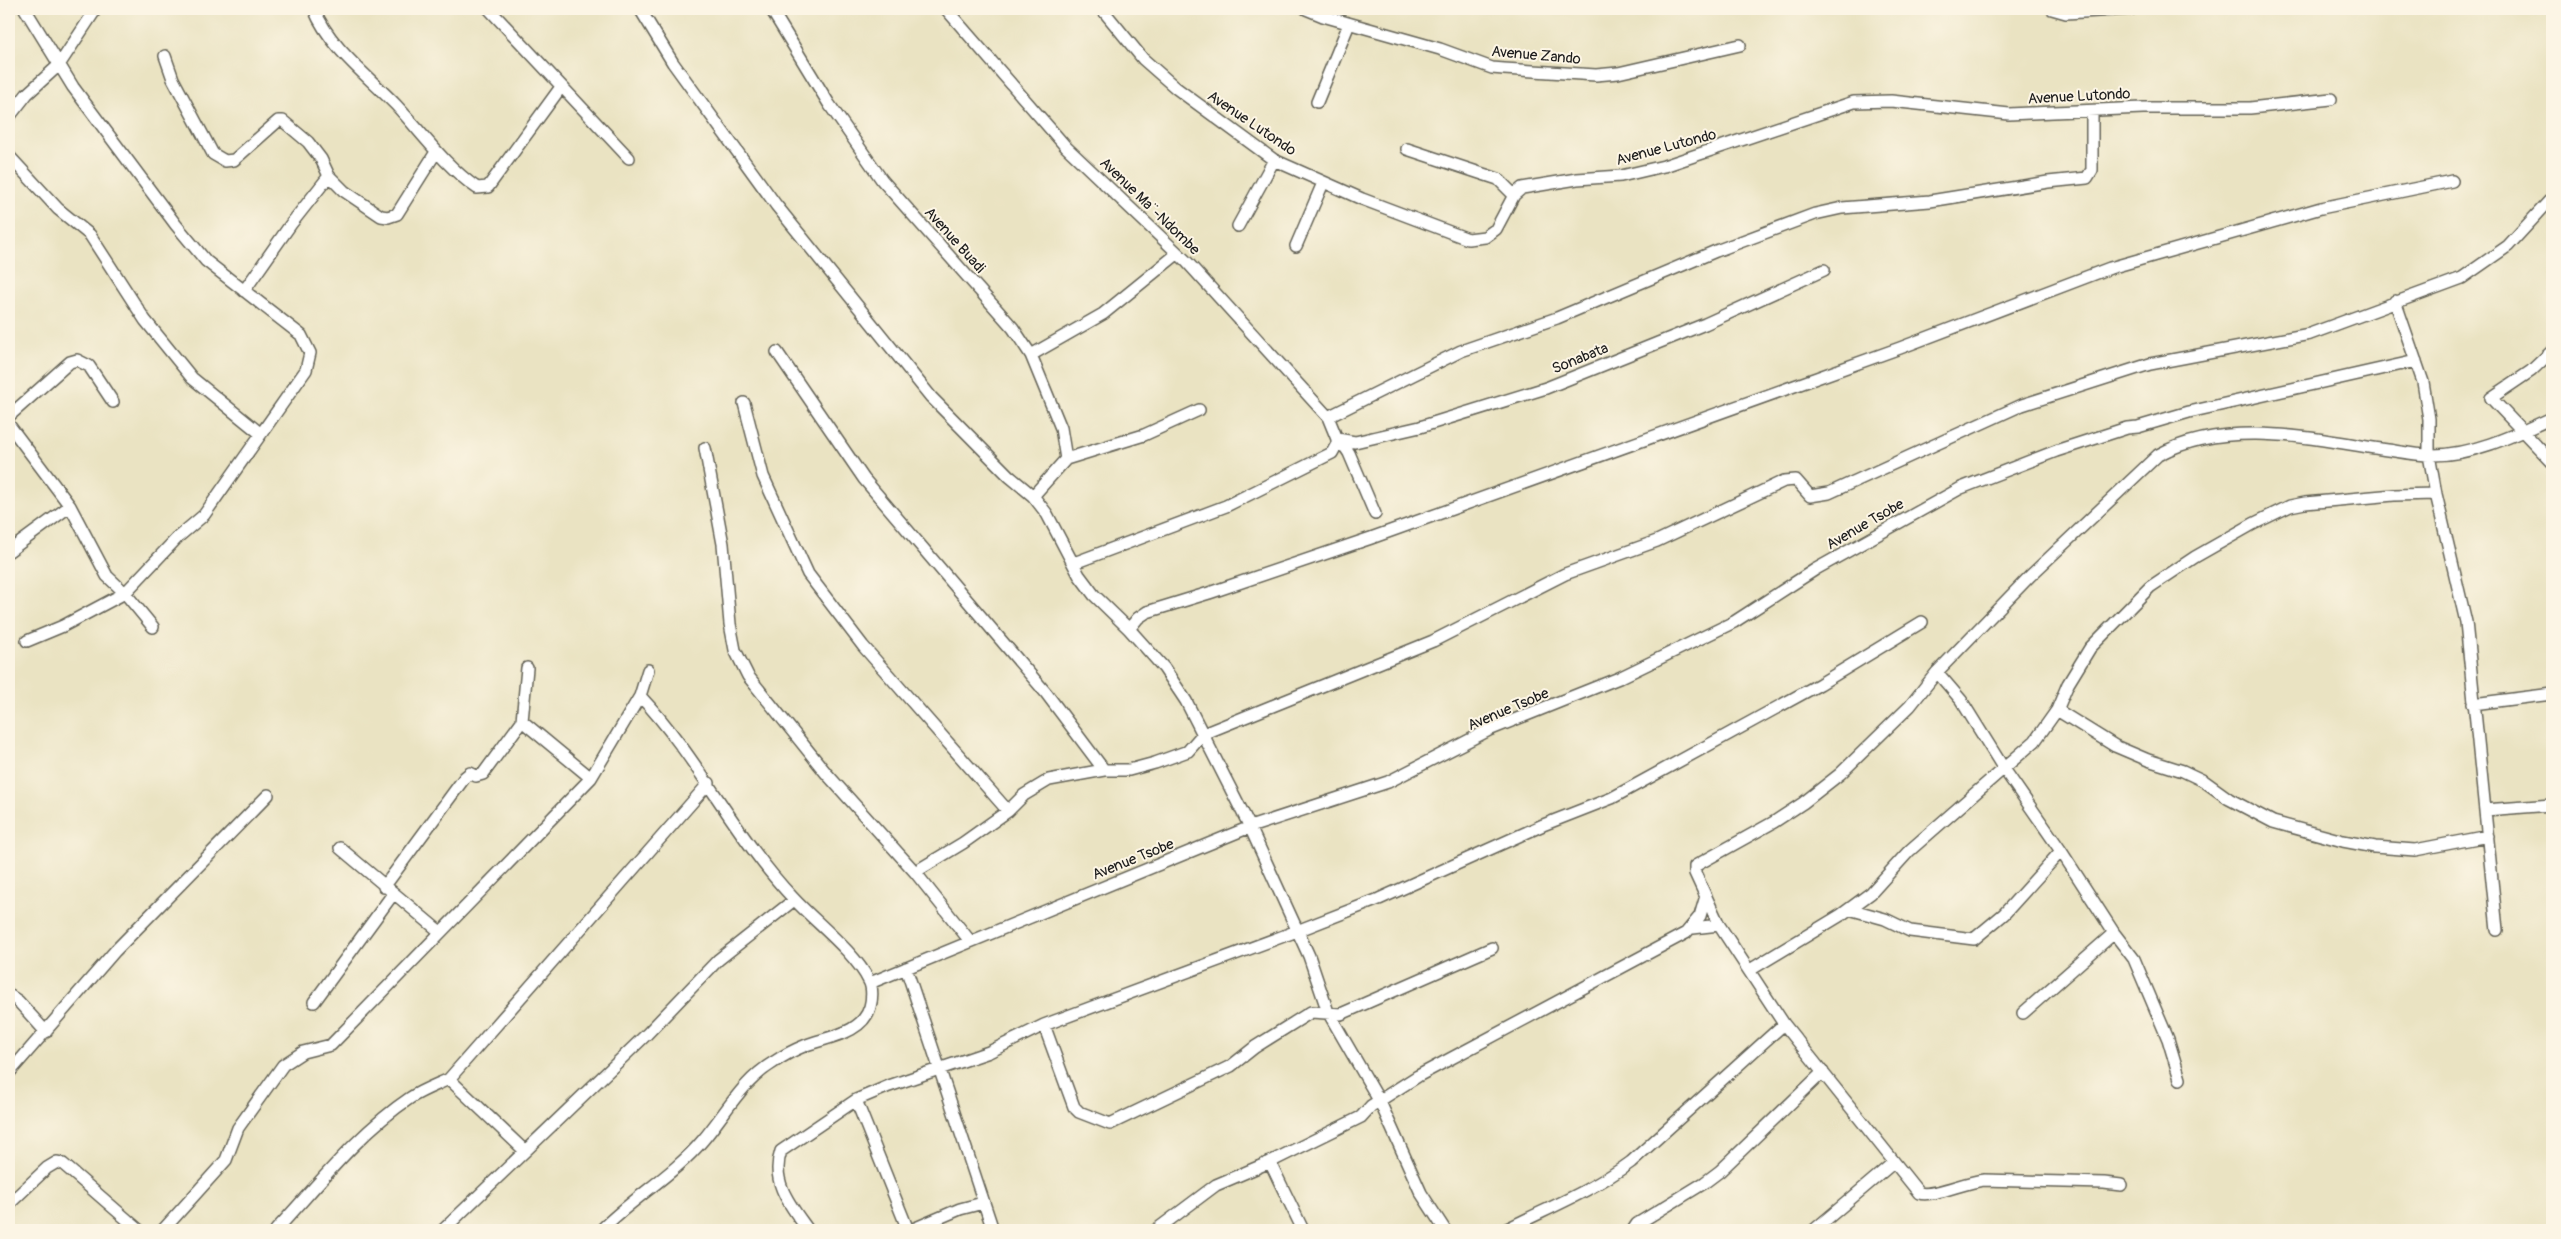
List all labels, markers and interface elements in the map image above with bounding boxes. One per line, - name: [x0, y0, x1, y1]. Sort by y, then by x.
- street label: Avenue Zando: [1490, 42, 1581, 69]
- street label: Avenue Lutondo: [2027, 84, 2131, 109]
- street label: Avenue Lutondo: [1204, 87, 1300, 160]
- street label: Avenue Lutondo: [1614, 125, 1718, 170]
- street label: Avenue Ma¨-Ndombe: [1095, 154, 1204, 260]
- street label: Avenue Buadi: [920, 203, 989, 278]
- street label: Sonabata: [1549, 339, 1611, 378]
- street label: Avenue Tsobe: [1823, 494, 1908, 554]
- street label: Avenue Tsobe: [1465, 684, 1552, 735]
- street label: Avenue Tsobe: [1090, 834, 1177, 884]

